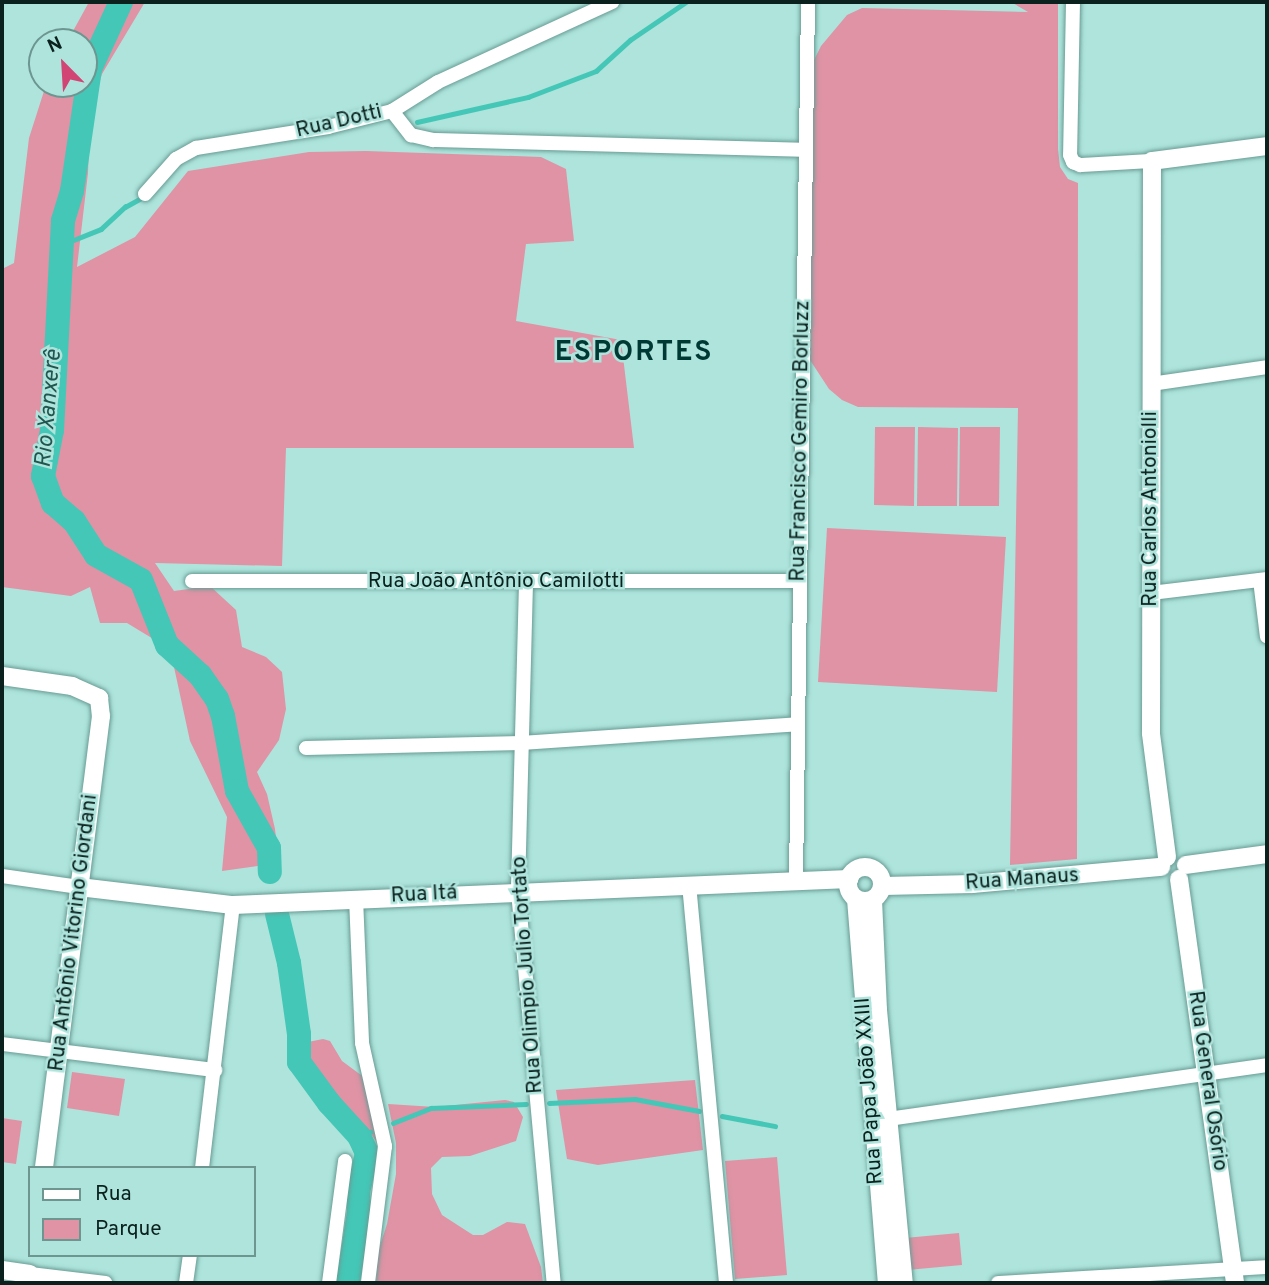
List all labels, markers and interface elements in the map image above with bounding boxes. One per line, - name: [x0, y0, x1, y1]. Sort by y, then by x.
- north arrow: [28, 28, 98, 98]
- text: N: [44, 32, 66, 59]
- street label: Rua Dotti: [293, 100, 385, 144]
- street label: Rua Francisco Gemiro Borluzz: [786, 300, 816, 582]
- district label: ESPORTES: [556, 336, 712, 370]
- water label: Rio Xanxerê: [31, 349, 69, 469]
- street label: Rua Carlos Antoniolli: [1138, 411, 1164, 607]
- street label: Rua João Antônio Camilotti: [367, 569, 625, 595]
- street label: Rua Antônio Vitorino Giordani: [44, 792, 104, 1074]
- street label: Rua Olimpio Julio Tortato: [507, 855, 549, 1095]
- street label: Rua Manaus: [964, 863, 1080, 897]
- street label: Rua Itá: [390, 881, 458, 909]
- street label: Rua General Osório: [1182, 989, 1232, 1173]
- street label: Rua Papa João XXIII: [851, 997, 889, 1185]
- legend: [28, 1166, 256, 1257]
- text: Rua: [95, 1181, 132, 1208]
- text: Parque: [95, 1216, 162, 1243]

